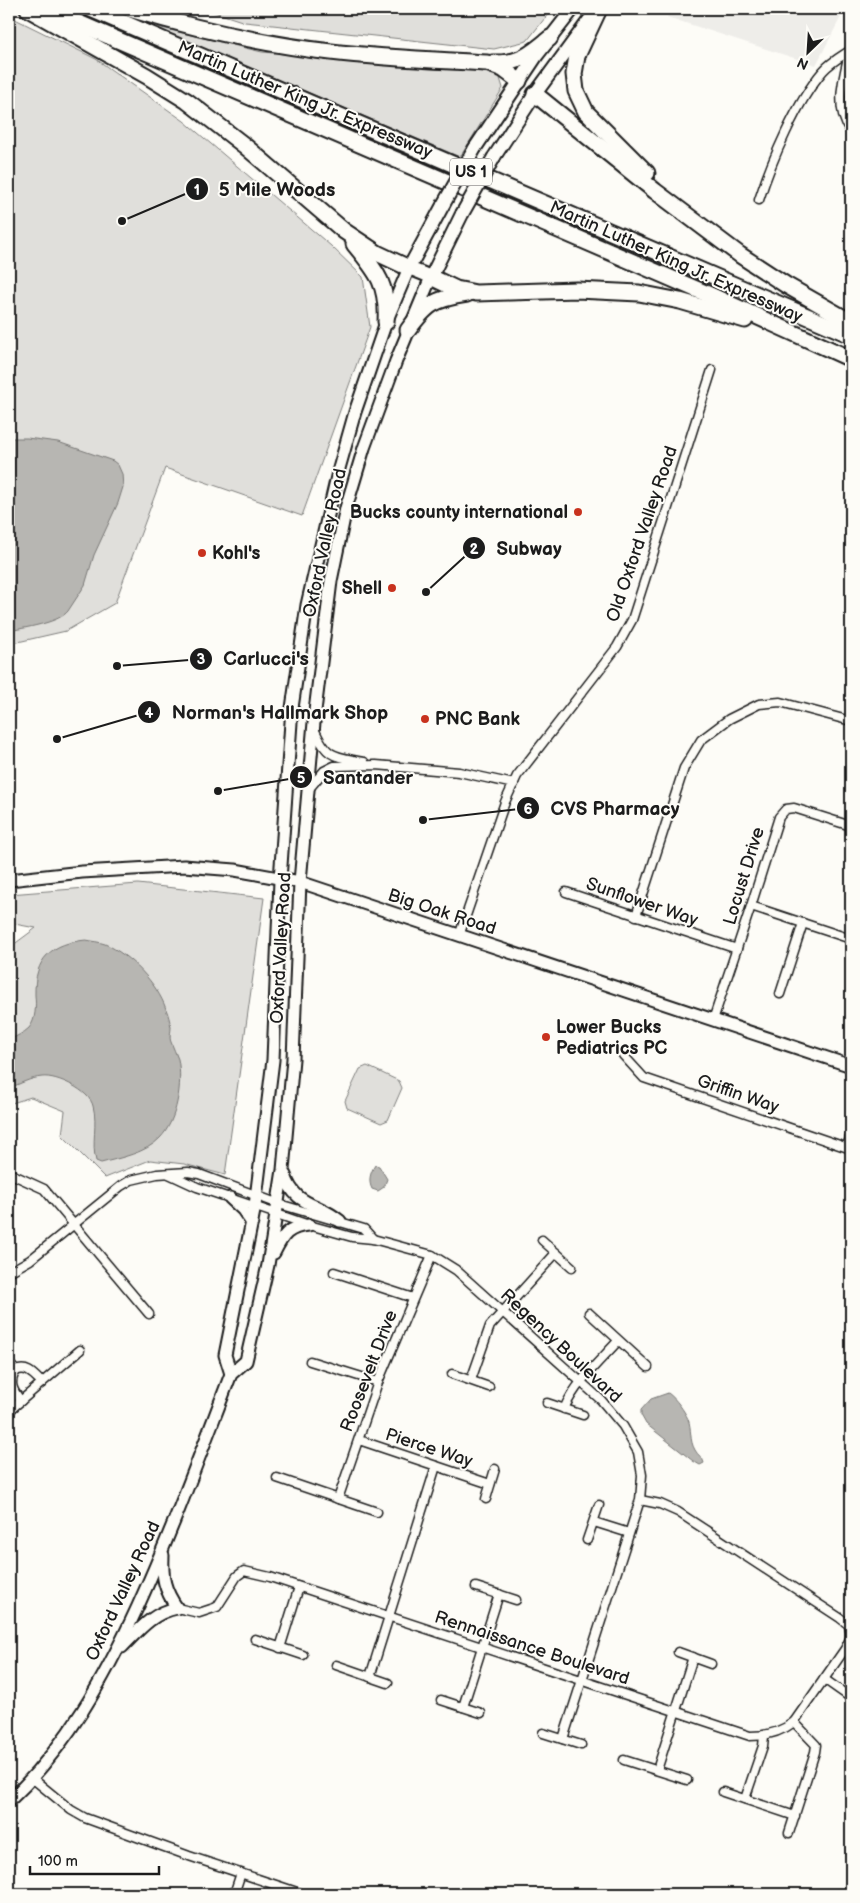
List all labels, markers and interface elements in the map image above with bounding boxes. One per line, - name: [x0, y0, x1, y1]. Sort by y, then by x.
- north arrow: [782, 28, 832, 78]
- street label: Martin Luther King Jr. Expressway: [175, 37, 436, 164]
- text: N: [794, 53, 811, 73]
- road number: US 1: [450, 158, 492, 186]
- callout: 5 Mile Woods: [184, 172, 346, 206]
- text: 5 Mile Woods: [219, 179, 335, 202]
- text: 1: [194, 181, 200, 200]
- street label: Martin Luther King Jr. Expressway: [546, 197, 806, 328]
- street label: Old Oxford Valley Road: [602, 443, 682, 625]
- street label: Oxford Valley Road: [299, 467, 351, 619]
- place label: Bucks county international: [350, 502, 568, 523]
- marker: Bucks county international: [572, 506, 584, 518]
- callout: Subway: [462, 531, 572, 565]
- text: Subway: [496, 538, 562, 561]
- text: 2: [470, 540, 479, 559]
- place label: Kohl's: [212, 543, 260, 564]
- marker: Kohl's: [196, 547, 208, 559]
- place label: Shell: [342, 578, 382, 599]
- marker: Shell: [386, 582, 398, 594]
- callout: Carlucci's: [188, 642, 319, 676]
- text: Carlucci's: [223, 648, 309, 671]
- text: 3: [197, 650, 206, 669]
- callout: Norman's Hallmark Shop: [137, 695, 398, 729]
- text: Norman's Hallmark Shop: [172, 702, 388, 725]
- text: 4: [145, 704, 154, 723]
- place label: PNC Bank: [435, 709, 520, 730]
- marker: PNC Bank: [419, 713, 431, 725]
- callout: Santander: [288, 760, 423, 794]
- text: Santander: [323, 767, 414, 790]
- text: 5: [297, 769, 306, 788]
- callout: CVS Pharmacy: [515, 791, 689, 825]
- text: CVS Pharmacy: [551, 798, 680, 821]
- text: 6: [523, 800, 533, 819]
- street label: Locust Drive: [719, 824, 769, 927]
- street label: Oxford Valley Road: [267, 872, 295, 1024]
- street label: Sunflower Way: [583, 873, 701, 931]
- street label: Big Oak Road: [385, 885, 499, 939]
- place label: Lower Bucks Pediatrics PC: [556, 1017, 667, 1059]
- marker: Lower Bucks Pediatrics PC: [540, 1031, 552, 1043]
- street label: Griffin Way: [694, 1070, 782, 1118]
- street label: Regency Boulevard: [496, 1284, 626, 1408]
- street label: Roosevelt Drive: [336, 1307, 402, 1435]
- street label: Pierce Way: [383, 1424, 476, 1472]
- street label: Oxford Valley Road: [81, 1518, 165, 1664]
- street label: Rennaissance Boulevard: [432, 1607, 632, 1689]
- scale bar: [30, 1843, 159, 1875]
- text: 100 m: [38, 1852, 78, 1871]

